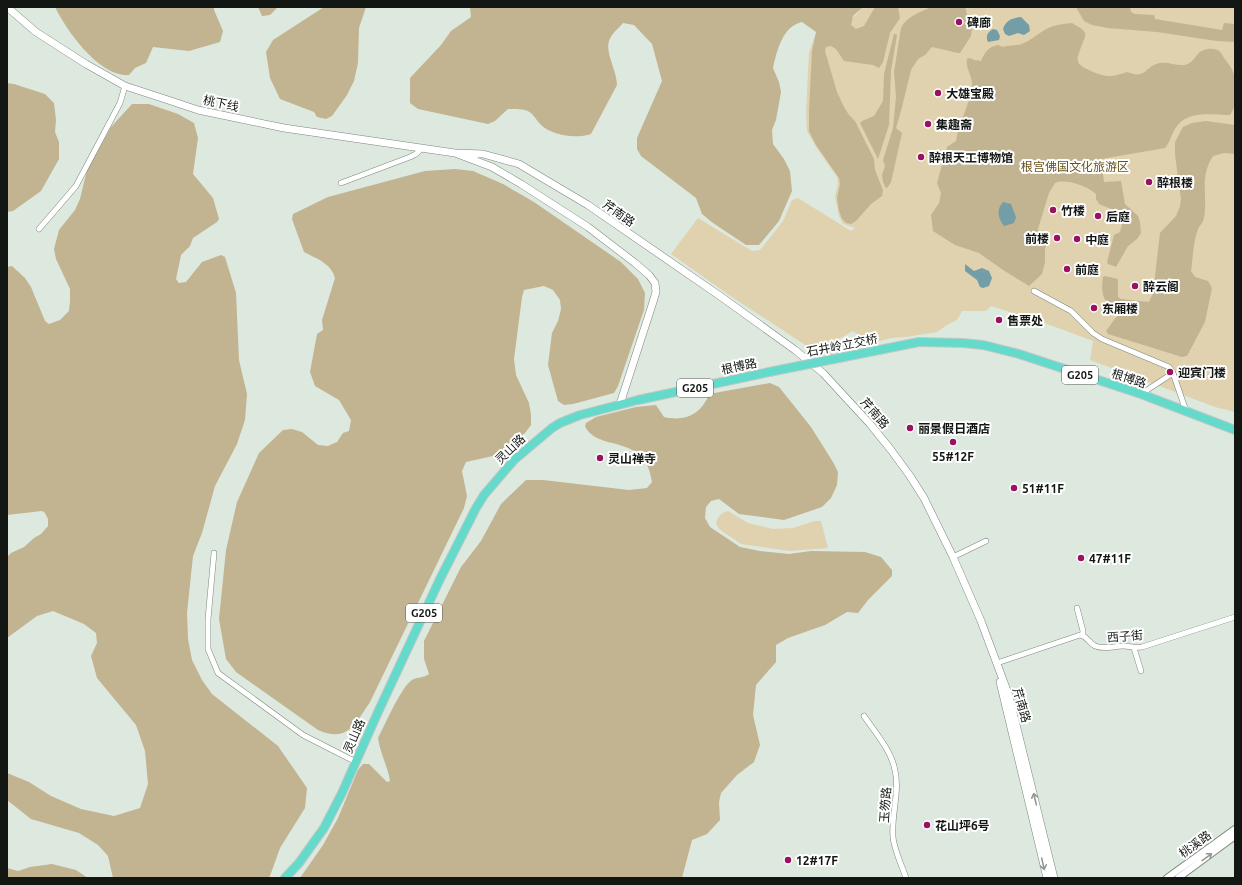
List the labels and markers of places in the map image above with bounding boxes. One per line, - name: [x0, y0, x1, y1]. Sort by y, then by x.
- place label: 碑廊: [967, 16, 991, 29]
- marker: 碑廊: [954, 17, 964, 27]
- place label: 大雄宝殿: [946, 87, 994, 100]
- marker: 大雄宝殿: [933, 88, 943, 98]
- place label: 集趣斋: [936, 118, 972, 131]
- marker: 集趣斋: [923, 119, 933, 129]
- place label: 醉根天工博物馆: [929, 151, 1013, 164]
- marker: 醉根天工博物馆: [916, 152, 926, 162]
- place label: 醉根楼: [1157, 176, 1193, 189]
- marker: 醉根楼: [1144, 177, 1154, 187]
- place label: 竹楼: [1061, 204, 1085, 217]
- marker: 竹楼: [1048, 205, 1058, 215]
- place label: 后庭: [1106, 210, 1130, 223]
- marker: 后庭: [1093, 211, 1103, 221]
- place label: 前楼: [1025, 232, 1049, 245]
- marker: 前楼: [1052, 233, 1062, 243]
- place label: 中庭: [1085, 233, 1109, 246]
- marker: 中庭: [1072, 234, 1082, 244]
- place label: 前庭: [1075, 263, 1099, 276]
- marker: 前庭: [1062, 264, 1072, 274]
- place label: 醉云阁: [1143, 280, 1179, 293]
- marker: 醉云阁: [1130, 281, 1140, 291]
- place label: 东厢楼: [1102, 302, 1138, 315]
- marker: 东厢楼: [1089, 303, 1099, 313]
- place label: 售票处: [1007, 314, 1043, 327]
- marker: 售票处: [994, 315, 1004, 325]
- place label: 迎宾门楼: [1178, 366, 1226, 379]
- marker: 迎宾门楼: [1165, 367, 1175, 377]
- place label: 丽景假日酒店: [918, 422, 990, 435]
- marker: 丽景假日酒店: [905, 423, 915, 433]
- marker: 55#12F: [948, 437, 958, 447]
- place label: 55#12F: [932, 450, 974, 463]
- place label: 灵山禅寺: [608, 452, 656, 465]
- marker: 灵山禅寺: [595, 453, 605, 463]
- place label: 51#11F: [1022, 482, 1064, 495]
- marker: 51#11F: [1009, 483, 1019, 493]
- place label: 47#11F: [1089, 552, 1131, 565]
- marker: 47#11F: [1076, 553, 1086, 563]
- place label: 花山坪6号: [935, 819, 990, 832]
- marker: 花山坪6号: [922, 820, 932, 830]
- place label: 12#17F: [796, 854, 838, 867]
- marker: 12#17F: [783, 855, 793, 865]

